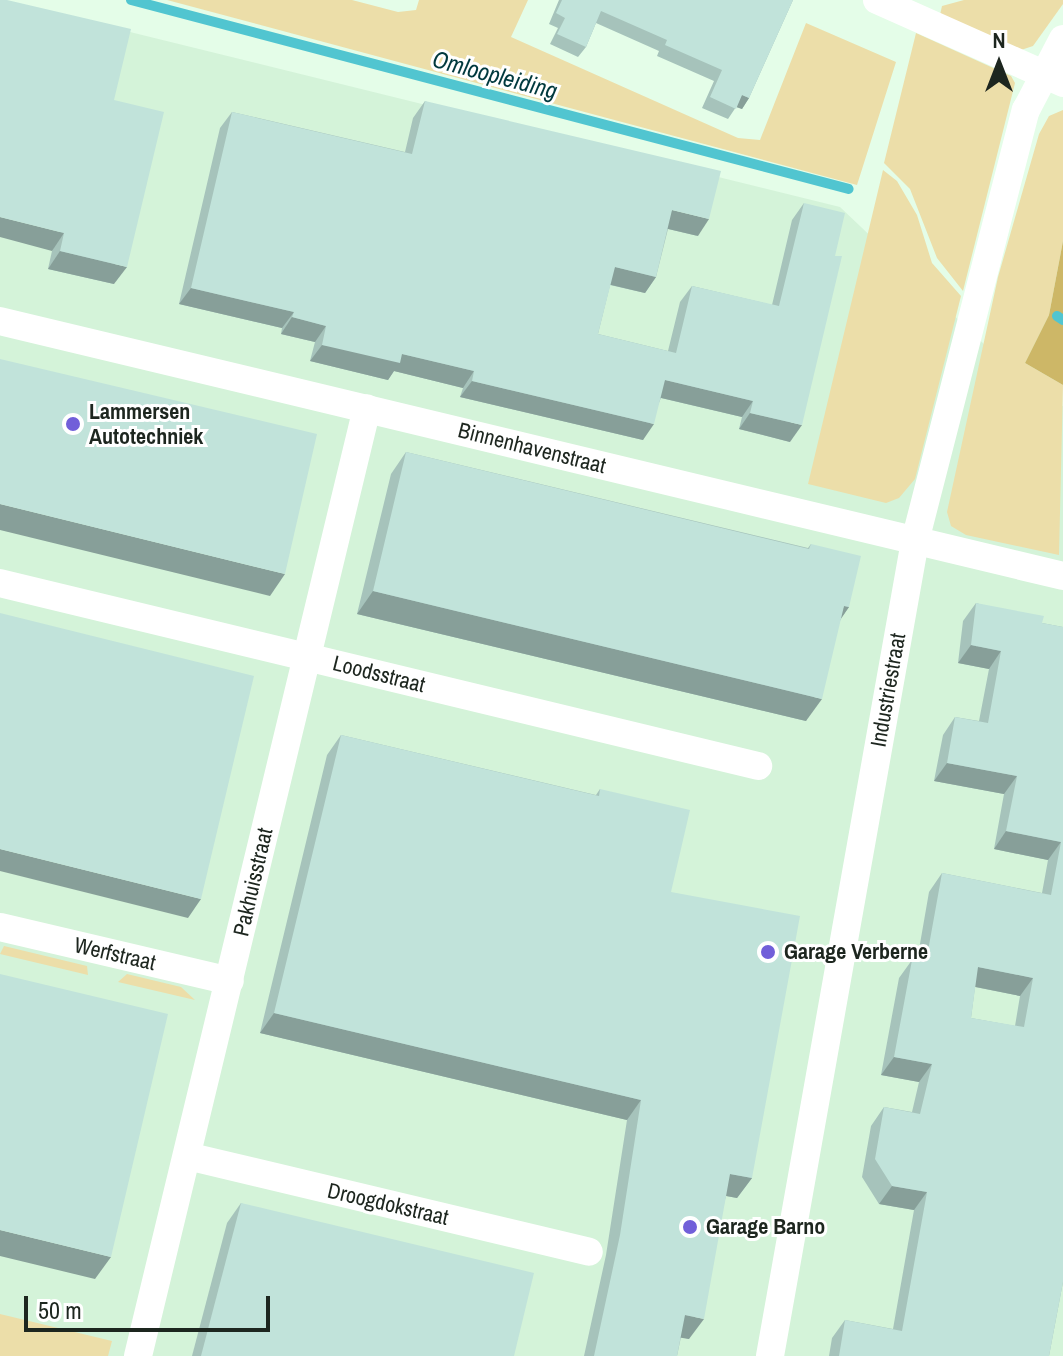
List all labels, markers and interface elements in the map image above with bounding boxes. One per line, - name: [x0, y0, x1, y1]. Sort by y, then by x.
- north arrow: [959, 24, 1039, 104]
- text: N: [992, 25, 1006, 55]
- water label: Omloopleiding: [429, 45, 561, 105]
- place label: Lammersen Autotechniek: [89, 398, 203, 450]
- marker: Lammersen Autotechniek: [64, 415, 82, 433]
- street label: Binnenhavenstraat: [455, 417, 609, 479]
- street label: Industriestraat: [865, 631, 911, 749]
- street label: Loodsstraat: [330, 650, 428, 698]
- street label: Pakhuisstraat: [228, 825, 278, 939]
- street label: Werfstraat: [72, 932, 158, 976]
- place label: Garage Verberne: [784, 939, 928, 965]
- marker: Garage Verberne: [759, 943, 777, 961]
- street label: Droogdokstraat: [325, 1177, 451, 1231]
- place label: Garage Barno: [706, 1214, 825, 1240]
- marker: Garage Barno: [681, 1218, 699, 1236]
- scale bar: [28, 1280, 274, 1330]
- text: 50 m: [38, 1294, 82, 1326]

